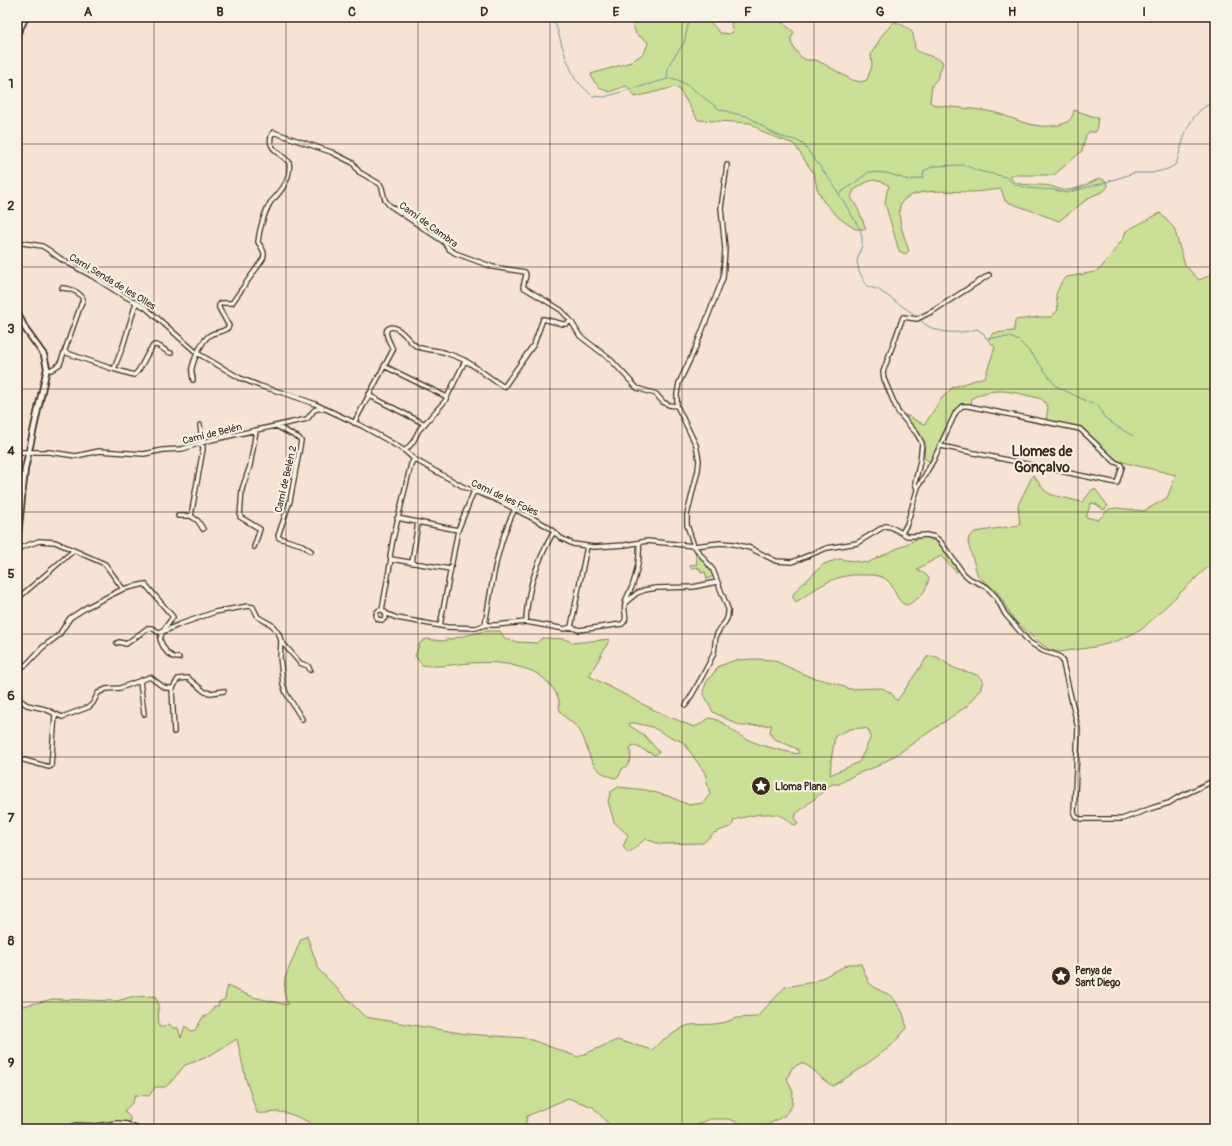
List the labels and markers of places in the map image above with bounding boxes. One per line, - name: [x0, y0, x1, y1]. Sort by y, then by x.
- place icon: Lloma Plana: [750, 775, 772, 797]
- place label: Lloma Plana: [775, 781, 827, 793]
- place icon: Penya de Sant Diego: [1050, 965, 1072, 987]
- place label: Penya de Sant Diego: [1075, 965, 1121, 989]

